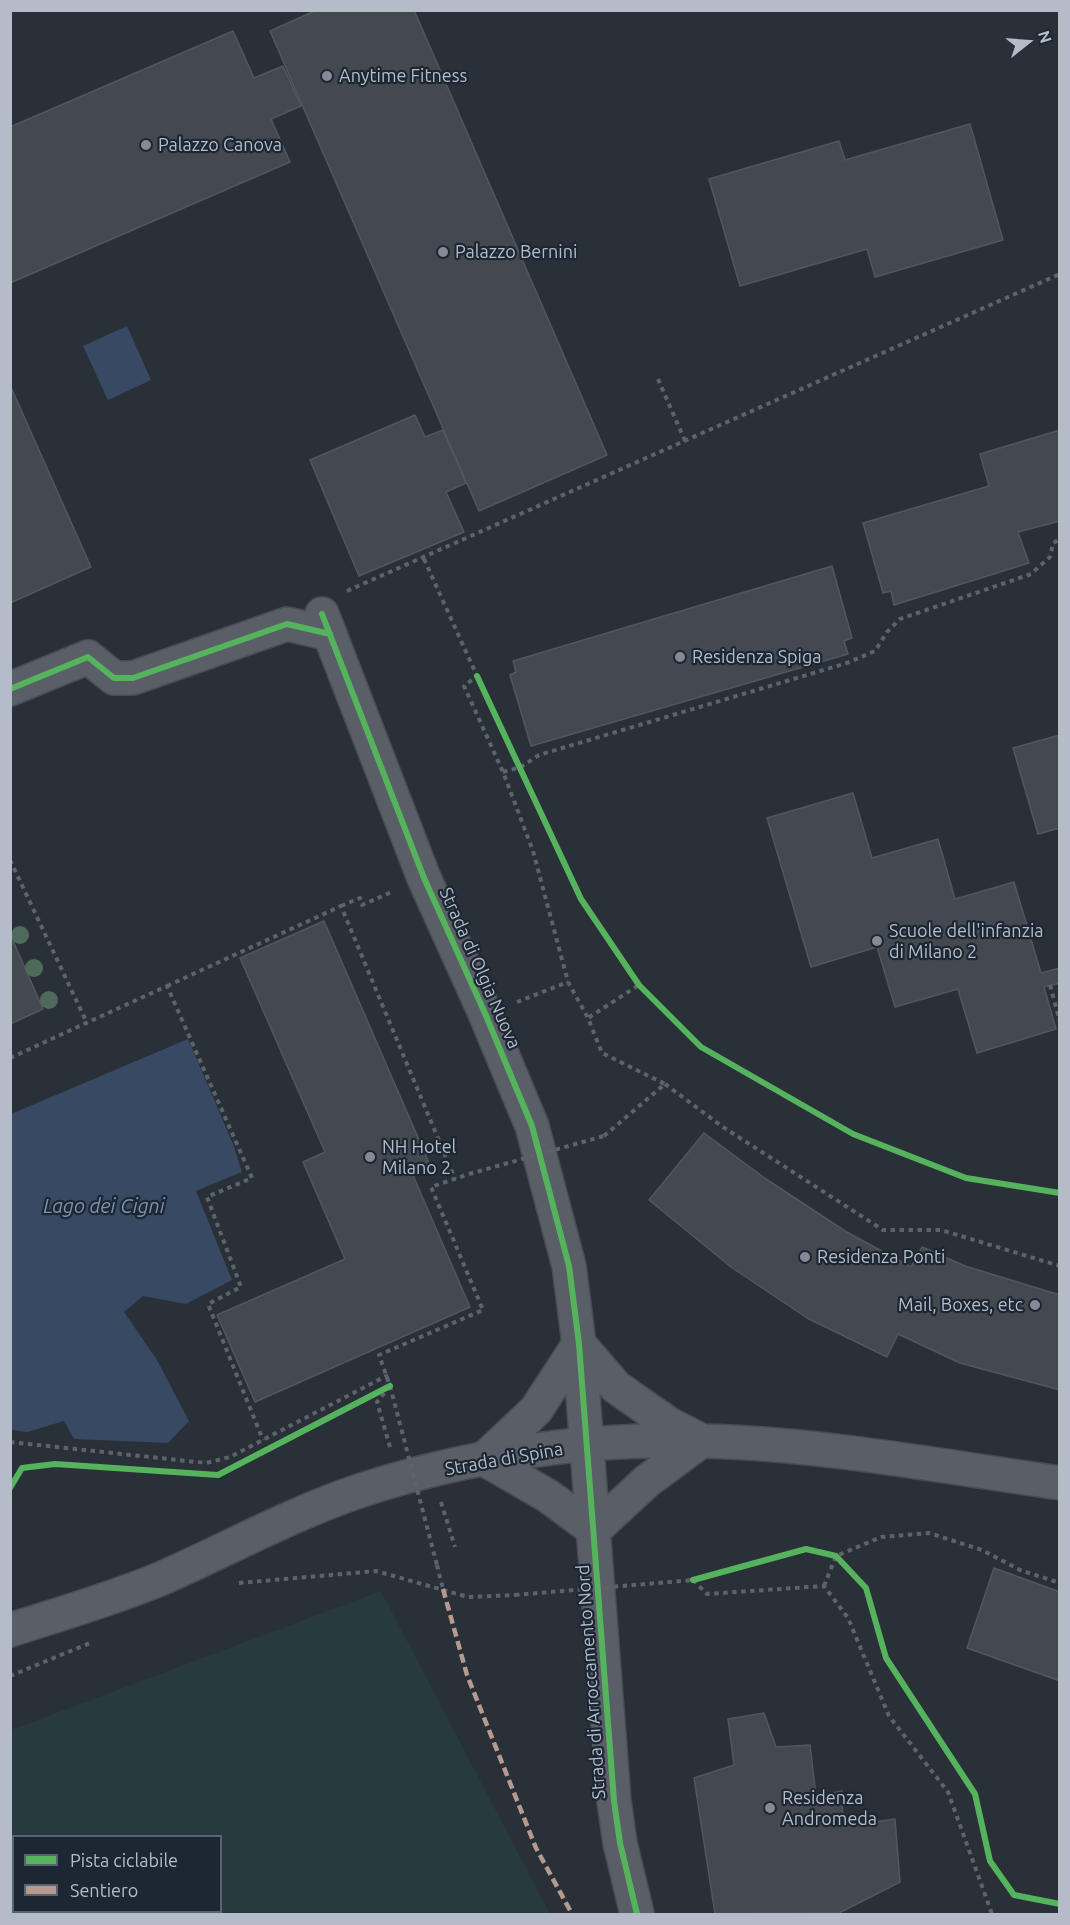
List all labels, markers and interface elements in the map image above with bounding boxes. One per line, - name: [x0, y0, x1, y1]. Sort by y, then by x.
- north arrow: [998, 12, 1058, 72]
- text: N: [1035, 28, 1056, 45]
- place label: Anytime Fitness: [339, 65, 467, 87]
- marker: Anytime Fitness: [320, 69, 334, 83]
- place label: Palazzo Canova: [158, 134, 282, 156]
- marker: Palazzo Canova: [139, 138, 153, 152]
- place label: Palazzo Bernini: [455, 241, 577, 263]
- marker: Palazzo Bernini: [436, 245, 450, 259]
- place label: Residenza Spiga: [692, 646, 822, 668]
- marker: Residenza Spiga: [673, 650, 687, 664]
- street label: Strada di Olgia Nuova: [435, 884, 525, 1052]
- place label: Scuole dell'infanzia di Milano 2: [889, 920, 1044, 962]
- marker: Scuole dell'infanzia di Milano 2: [870, 934, 884, 948]
- place label: NH Hotel Milano 2: [382, 1136, 456, 1178]
- marker: NH Hotel Milano 2: [363, 1150, 377, 1164]
- water label: Lago dei Cigni: [43, 1194, 165, 1218]
- place label: Residenza Ponti: [817, 1246, 945, 1268]
- marker: Residenza Ponti: [798, 1250, 812, 1264]
- place label: Mail, Boxes, etc: [898, 1294, 1023, 1316]
- marker: Mail, Boxes, etc: [1028, 1298, 1042, 1312]
- street label: Strada di Spina: [443, 1438, 565, 1480]
- street label: Strada di Arroccamento Nord: [572, 1564, 610, 1800]
- place label: Residenza Andromeda: [782, 1787, 877, 1830]
- marker: Residenza Andromeda: [763, 1801, 777, 1815]
- legend: [12, 1835, 222, 1913]
- text: Pista ciclabile: [70, 1850, 178, 1870]
- text: Sentiero: [70, 1880, 138, 1900]

